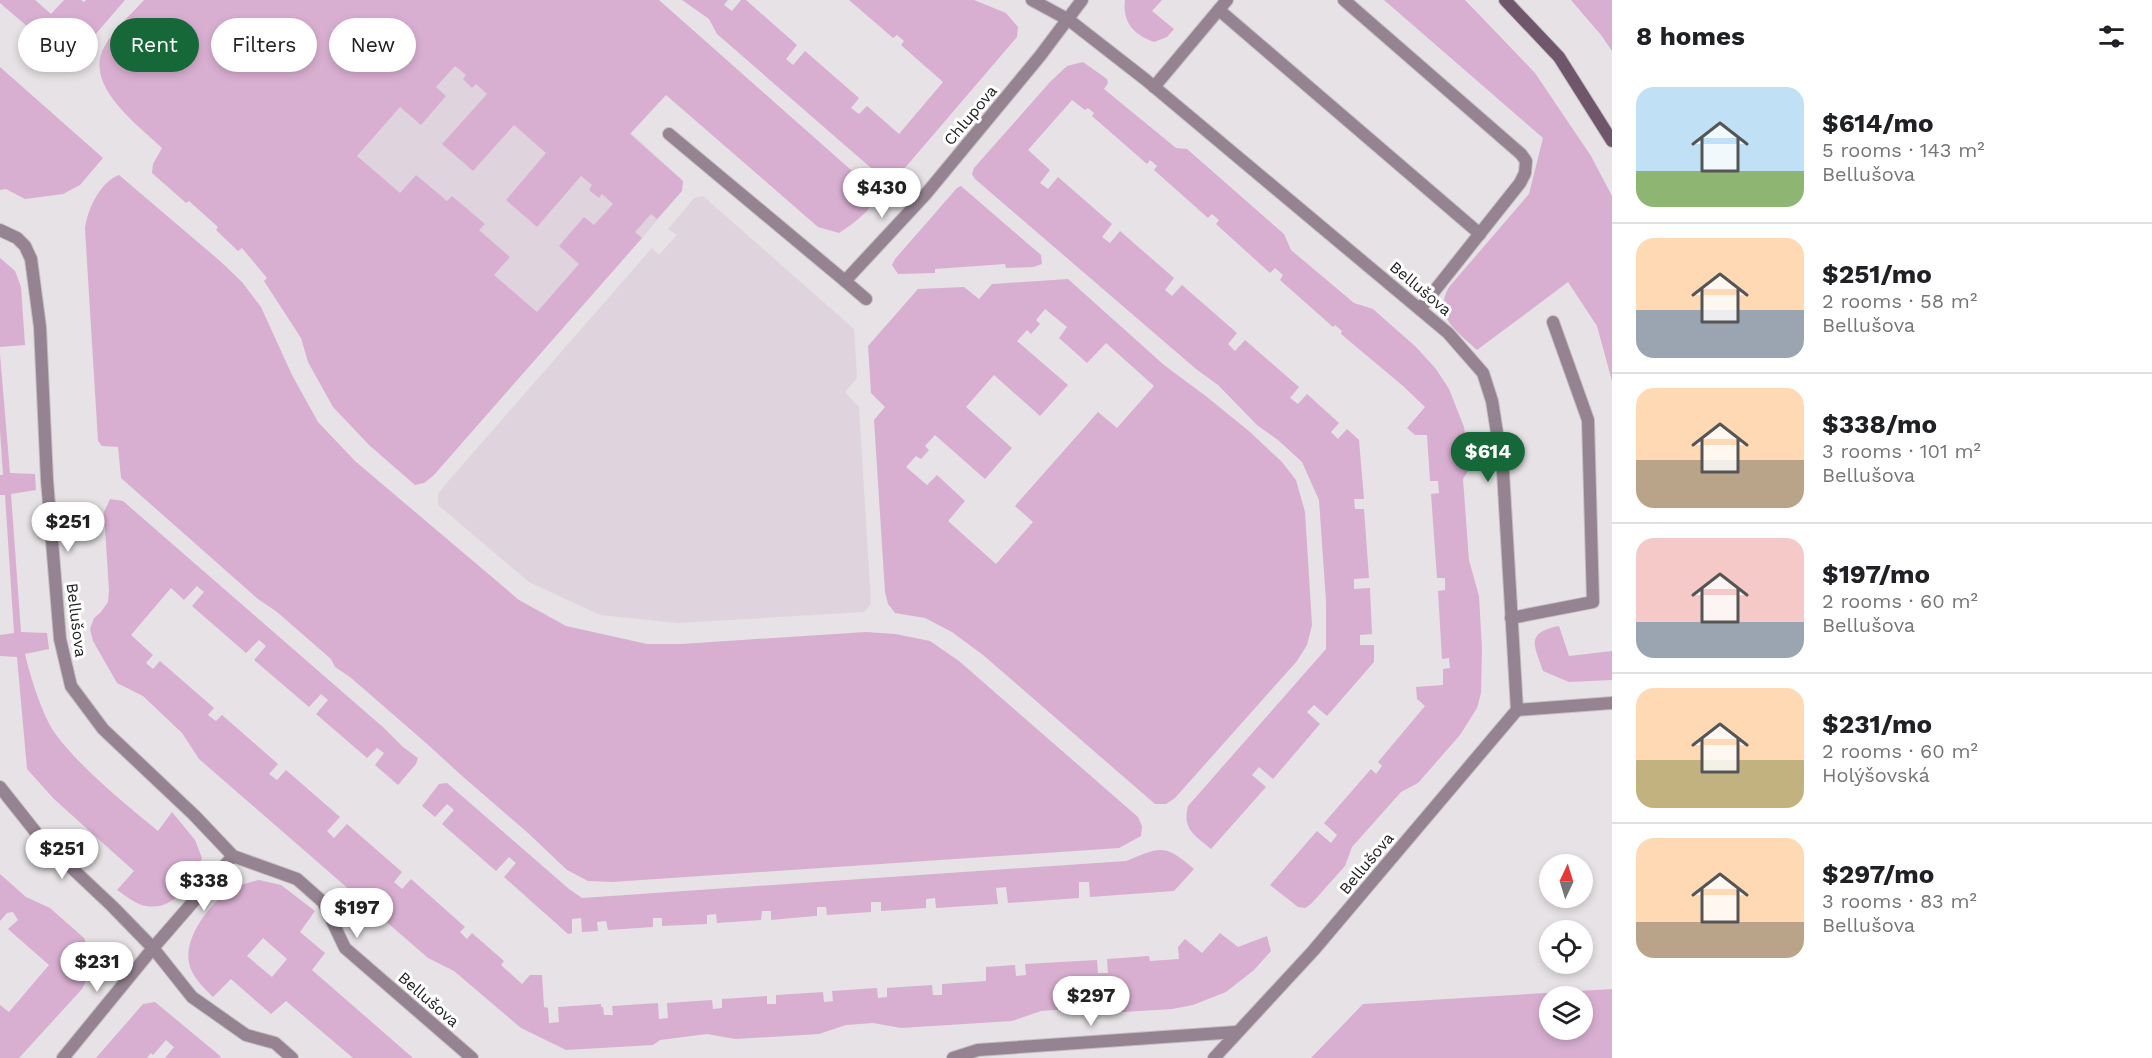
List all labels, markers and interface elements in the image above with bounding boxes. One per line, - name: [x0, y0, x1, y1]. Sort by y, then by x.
- chip: Buy: [18, 18, 98, 72]
- chip: Rent: [110, 18, 199, 72]
- chip: Filters: [211, 18, 317, 72]
- chip: New: [329, 18, 416, 72]
- icon: filters: [2095, 20, 2128, 53]
- text: 8 homes: [1636, 21, 1745, 51]
- street label: Chlupova: [940, 81, 1001, 149]
- text: $614/mo: [1822, 108, 1934, 138]
- icon: home: [1684, 111, 1756, 183]
- text: 5 rooms · 143 m²: [1822, 138, 1985, 162]
- text: Bellušova: [1822, 162, 1915, 186]
- pin: $430: [846, 168, 918, 219]
- text: $430: [857, 175, 907, 199]
- street label: Bellušova: [1386, 257, 1455, 320]
- text: $251/mo: [1822, 259, 1932, 289]
- icon: home: [1684, 262, 1756, 334]
- text: 2 rooms · 58 m²: [1822, 289, 1977, 313]
- text: Bellušova: [1822, 313, 1915, 337]
- text: $338/mo: [1822, 409, 1937, 439]
- icon: home: [1684, 412, 1756, 484]
- pin: $614: [1452, 432, 1524, 483]
- text: $614: [1465, 439, 1511, 463]
- text: 3 rooms · 101 m²: [1822, 439, 1981, 463]
- text: Bellušova: [1822, 463, 1915, 487]
- pin: $251: [32, 502, 104, 553]
- text: $251: [45, 509, 91, 533]
- text: $197/mo: [1822, 559, 1930, 589]
- icon: home: [1684, 562, 1756, 634]
- street label: Bellušova: [63, 582, 90, 658]
- text: 2 rooms · 60 m²: [1822, 589, 1978, 613]
- text: Bellušova: [1822, 613, 1915, 637]
- text: $231/mo: [1822, 709, 1932, 739]
- icon: home: [1684, 712, 1756, 784]
- text: 2 rooms · 60 m²: [1822, 739, 1978, 763]
- text: Holýšovská: [1822, 763, 1930, 787]
- pin: $251: [26, 829, 98, 880]
- street label: Bellušova: [1335, 829, 1398, 898]
- text: $251: [39, 836, 85, 860]
- north arrow: [1539, 854, 1593, 908]
- map controls: [1539, 854, 1593, 1040]
- text: $297/mo: [1822, 859, 1934, 889]
- pin: $338: [168, 861, 240, 912]
- icon: home: [1684, 862, 1756, 934]
- text: $338: [179, 868, 229, 892]
- pin: $197: [321, 888, 393, 939]
- text: 3 rooms · 83 m²: [1822, 889, 1977, 913]
- text: $197: [334, 895, 380, 919]
- text: Bellušova: [1822, 913, 1915, 937]
- button: locate: [1539, 920, 1593, 974]
- pin: $231: [61, 942, 133, 993]
- text: $231: [74, 949, 120, 973]
- street label: Bellušova: [394, 968, 463, 1031]
- pin: $297: [1055, 976, 1127, 1027]
- text: $297: [1067, 983, 1115, 1007]
- button: layers: [1539, 986, 1593, 1040]

